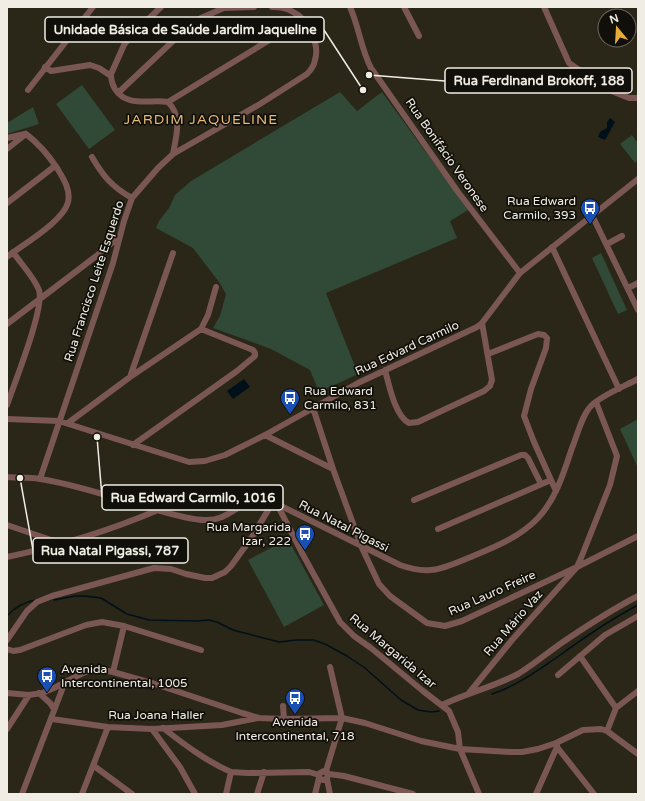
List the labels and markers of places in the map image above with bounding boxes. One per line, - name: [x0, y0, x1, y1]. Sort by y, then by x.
- callout: Unidade Básica de Saúde Jardim Jaqueline: [45, 17, 324, 42]
- callout: Rua Ferdinand Brokoff, 188: [445, 68, 632, 93]
- place label: Rua Edward Carmilo, 393: [503, 194, 576, 222]
- bus stop icon: Rua Edward Carmilo, 393: [579, 197, 601, 225]
- place label: Rua Edward Carmilo, 831: [304, 384, 377, 412]
- bus stop icon: Rua Edward Carmilo, 831: [279, 387, 301, 415]
- callout: Rua Edward Carmilo, 1016: [102, 485, 283, 510]
- place label: Rua Margarida Izar, 222: [206, 520, 291, 548]
- bus stop icon: Rua Margarida Izar, 222: [294, 523, 316, 551]
- callout: Rua Natal Pigassi, 787: [33, 538, 188, 563]
- place label: Avenida Intercontinental, 1005: [61, 662, 188, 690]
- bus stop icon: Avenida Intercontinental, 1005: [36, 665, 58, 693]
- bus stop icon: Avenida Intercontinental, 718: [284, 687, 306, 715]
- place label: Avenida Intercontinental, 718: [236, 715, 354, 743]

